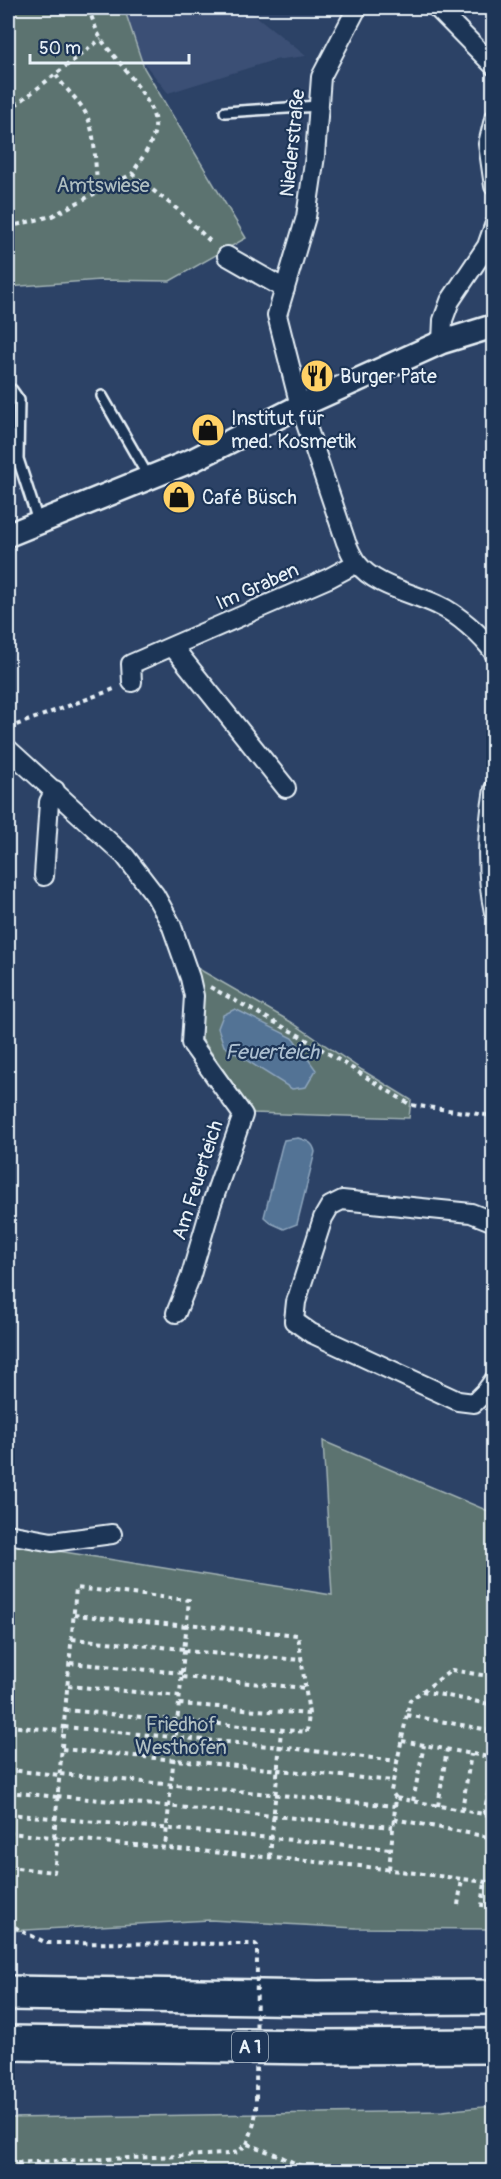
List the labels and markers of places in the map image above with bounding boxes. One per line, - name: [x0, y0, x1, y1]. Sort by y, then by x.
- restaurant icon: Burger Pate: [299, 358, 335, 394]
- place label: Burger Pate: [340, 364, 437, 389]
- place label: Institut für med. Kosmetik: [231, 406, 357, 454]
- shop icon: Institut für med. Kosmetik: [190, 412, 226, 448]
- shop icon: Café Büsch: [161, 479, 197, 515]
- place label: Café Büsch: [202, 485, 297, 510]

